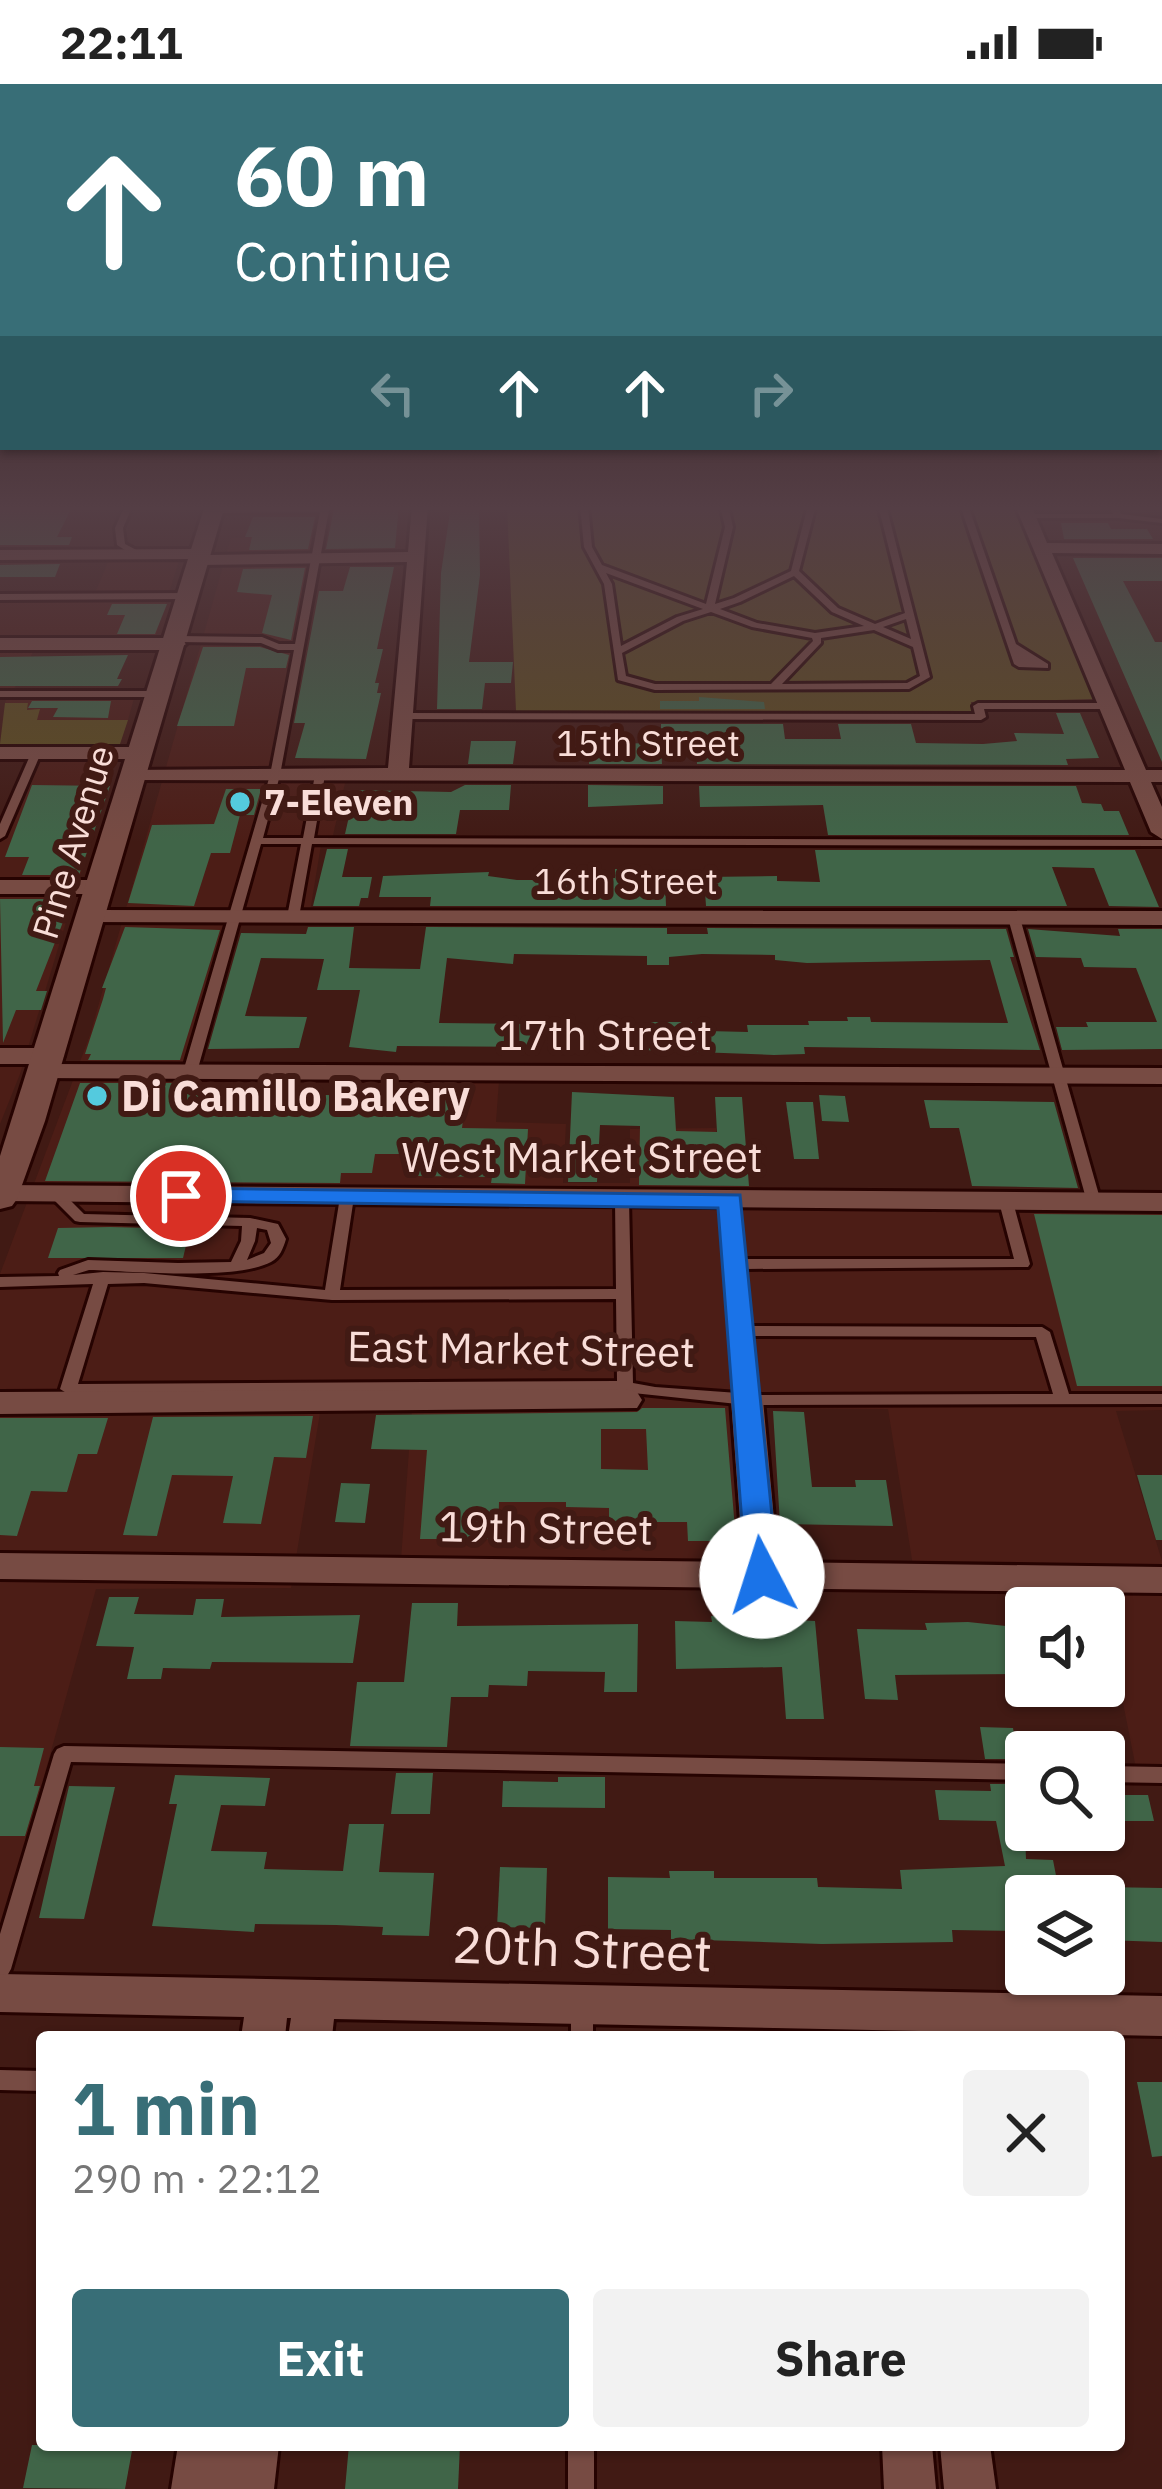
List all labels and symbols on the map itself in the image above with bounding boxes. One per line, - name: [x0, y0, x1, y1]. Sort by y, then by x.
- street label: 15th Street: [556, 719, 740, 766]
- street label: Pine Avenue: [21, 739, 124, 944]
- place label: 7-Eleven: [264, 778, 414, 825]
- marker: 7-Eleven: [227, 789, 253, 815]
- street label: 16th Street: [534, 857, 718, 904]
- street label: 17th Street: [498, 1007, 712, 1062]
- place label: Di Camillo Bakery: [121, 1068, 471, 1123]
- marker: Di Camillo Bakery: [84, 1083, 110, 1109]
- street label: West Market Street: [402, 1129, 762, 1184]
- pin: [130, 1145, 232, 1247]
- street label: East Market Street: [347, 1318, 695, 1379]
- street label: 19th Street: [438, 1498, 654, 1557]
- position arrow: [699, 1513, 825, 1639]
- street label: 20th Street: [451, 1910, 713, 1986]

